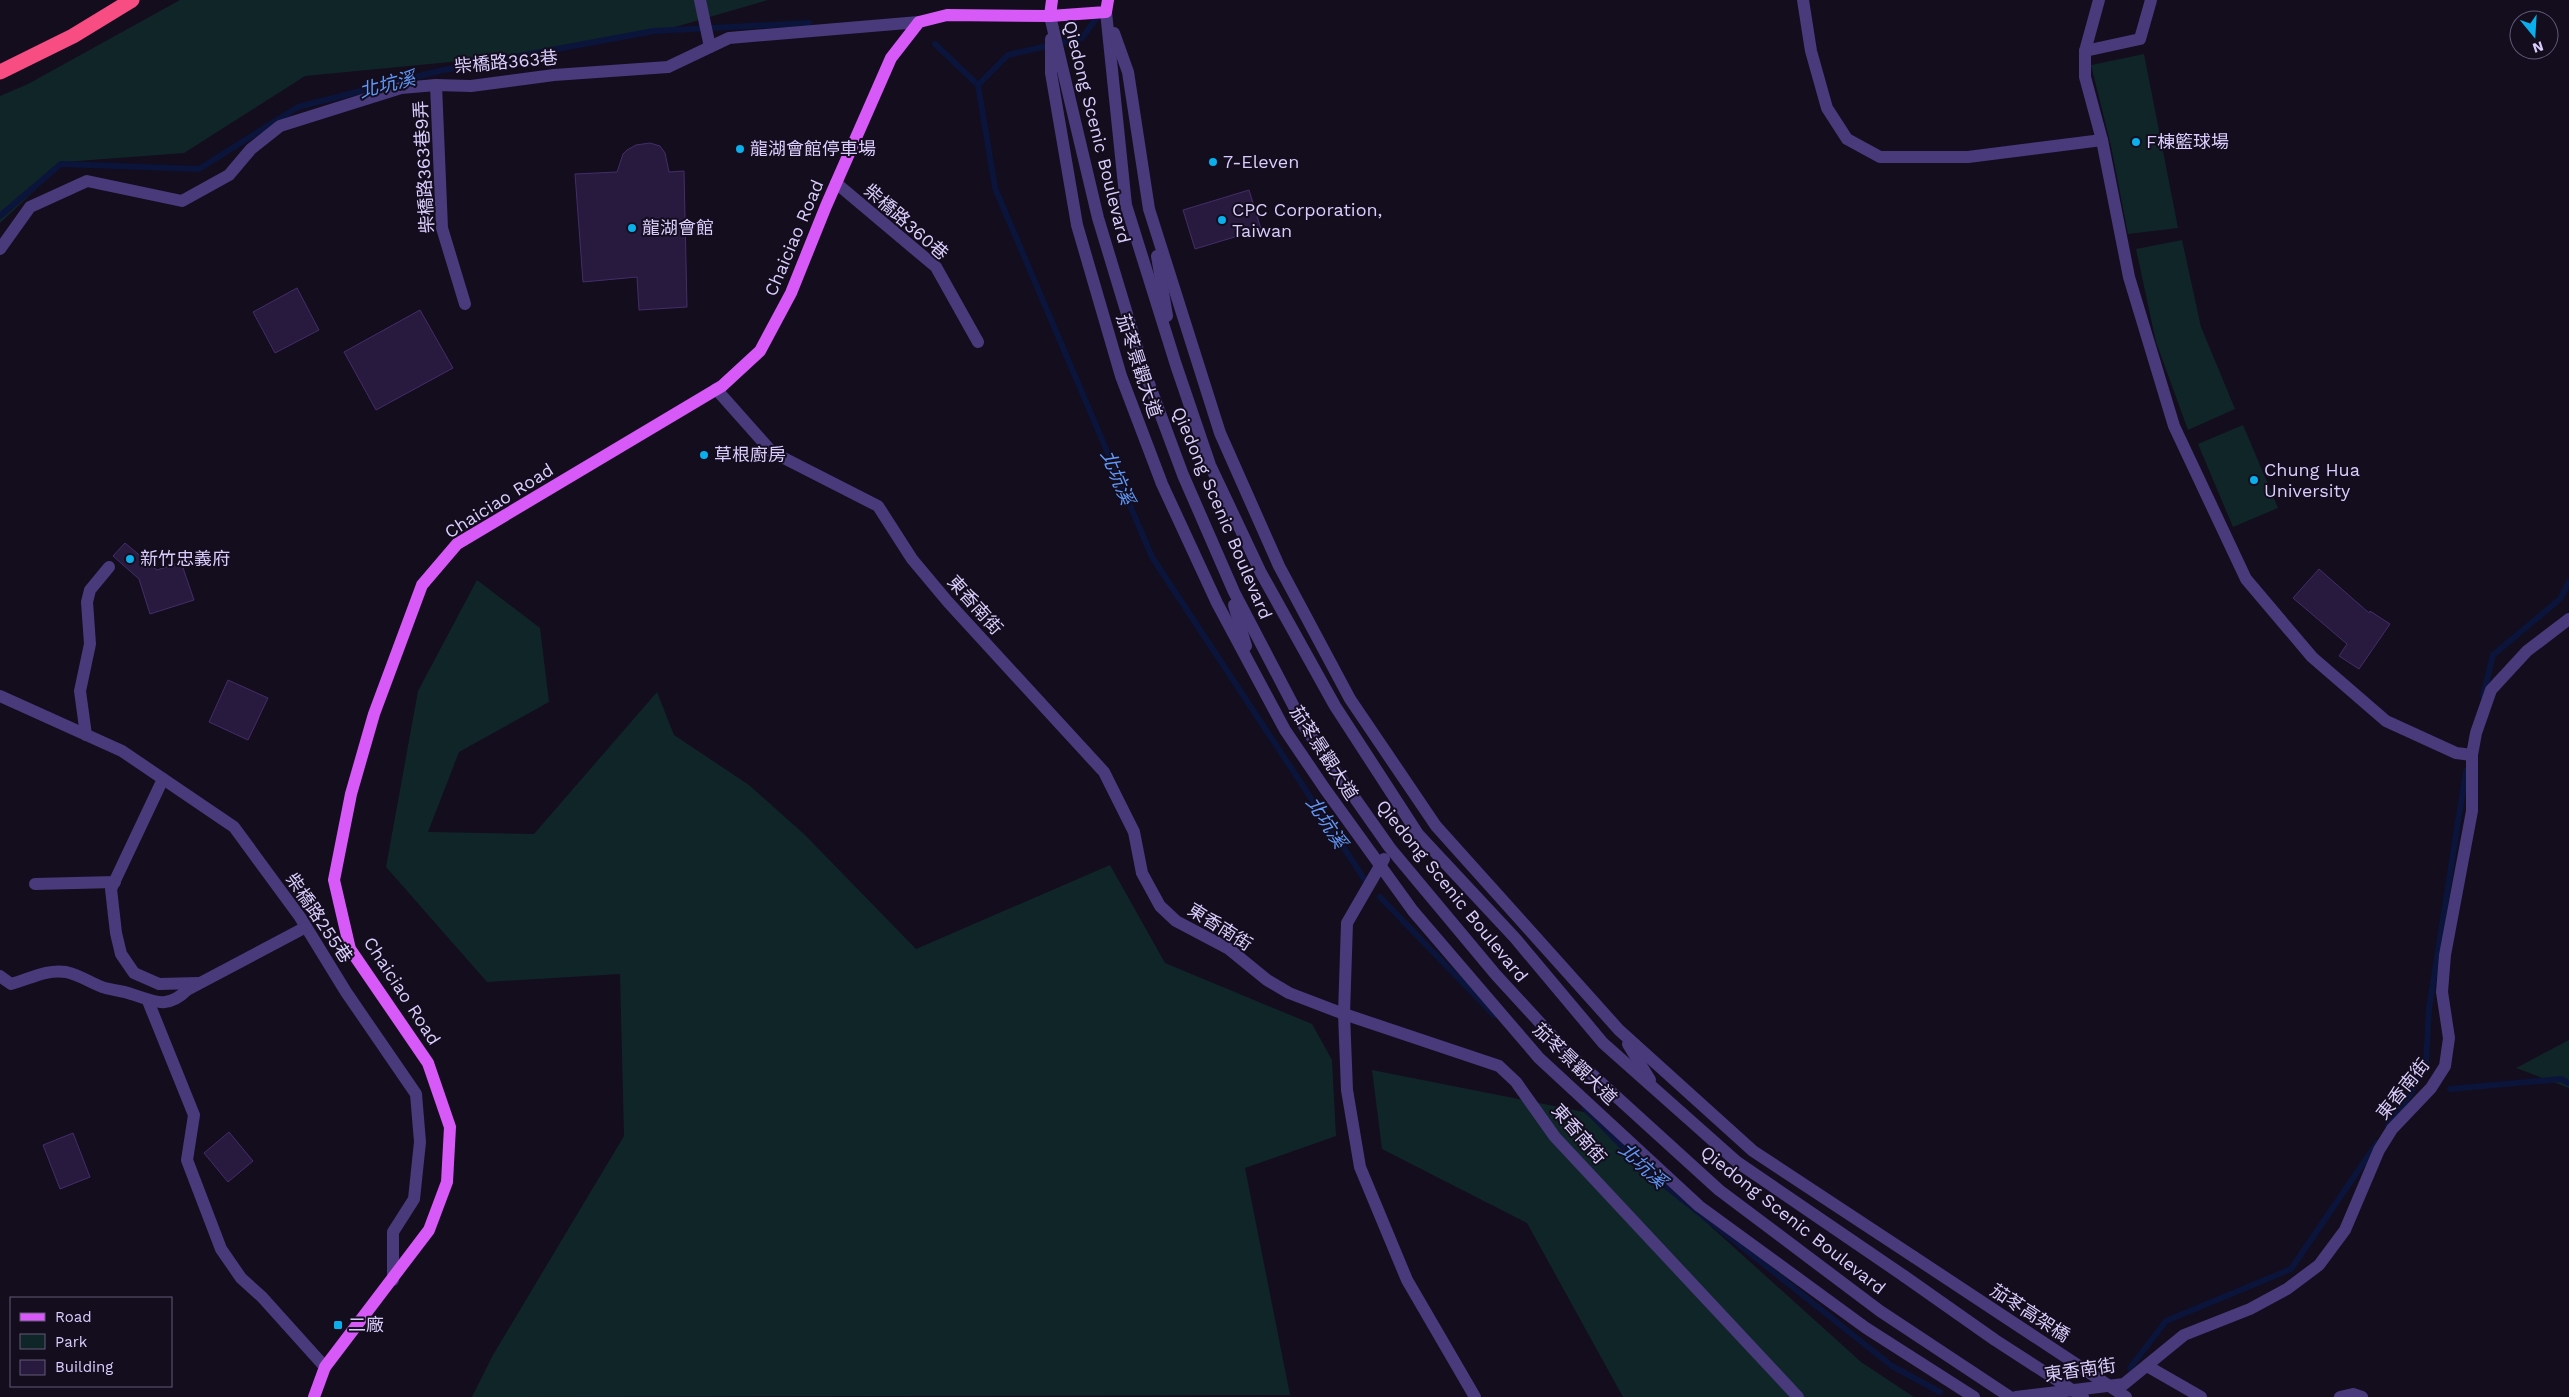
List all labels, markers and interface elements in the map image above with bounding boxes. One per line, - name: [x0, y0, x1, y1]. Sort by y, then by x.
- north arrow: [2509, 10, 2559, 60]
- street label: Qiedong Scenic Boulevard: [1060, 18, 1135, 245]
- text: N: [2531, 38, 2545, 57]
- street label: 柴橋路363巷: [453, 47, 559, 76]
- water label: 北坑溪: [357, 66, 420, 103]
- street label: 柴橋路363巷9弄: [410, 100, 437, 234]
- place label: F棟籃球場: [2146, 131, 2229, 152]
- marker: F棟籃球場: [2130, 136, 2142, 148]
- place label: 龍湖會館停車場: [750, 138, 876, 159]
- marker: 龍湖會館停車場: [734, 143, 746, 155]
- place label: 7-Eleven: [1223, 151, 1299, 172]
- marker: 7-Eleven: [1207, 156, 1219, 168]
- street label: Chaiciao Road: [760, 176, 828, 299]
- street label: 柴橋路360巷: [860, 179, 953, 264]
- place label: CPC Corporation, Taiwan: [1232, 199, 1382, 241]
- marker: CPC Corporation, Taiwan: [1216, 214, 1228, 226]
- place label: 龍湖會館: [642, 217, 714, 238]
- marker: 龍湖會館: [626, 222, 638, 234]
- street label: 茄苳景觀大道: [1113, 311, 1166, 420]
- street label: Qiedong Scenic Boulevard: [1168, 403, 1277, 622]
- place label: 草根廚房: [714, 444, 786, 465]
- water label: 北坑溪: [1096, 446, 1140, 511]
- marker: 草根廚房: [698, 449, 710, 461]
- street label: Chaiciao Road: [440, 459, 557, 542]
- place label: Chung Hua University: [2264, 459, 2360, 501]
- marker: Chung Hua University: [2248, 474, 2260, 486]
- place label: 新竹忠義府: [140, 548, 230, 569]
- marker: 新竹忠義府: [124, 553, 136, 565]
- street label: 東香南街: [943, 571, 1007, 638]
- street label: 茄苳景觀大道: [1286, 702, 1363, 804]
- water label: 北坑溪: [1301, 792, 1353, 855]
- street label: Qiedong Scenic Boulevard: [1372, 795, 1532, 986]
- street label: 柴橋路255巷: [282, 869, 357, 966]
- street label: 東香南街: [1184, 899, 1256, 955]
- street label: Chaiciao Road: [360, 933, 445, 1049]
- street label: 茄苳景觀大道: [1529, 1019, 1621, 1109]
- street label: 東香南街: [2372, 1054, 2433, 1123]
- street label: 東香南街: [1548, 1100, 1611, 1168]
- water label: 北坑溪: [1614, 1138, 1674, 1195]
- street label: Qiedong Scenic Boulevard: [1697, 1141, 1890, 1298]
- street label: 茄苳高架橋: [1987, 1279, 2074, 1346]
- legend: [10, 1297, 172, 1387]
- text: Road: [55, 1308, 92, 1326]
- place label: 二廠: [348, 1314, 384, 1335]
- marker: 二廠: [332, 1319, 344, 1331]
- text: Park: [55, 1333, 88, 1351]
- street label: 東香南街: [2043, 1354, 2117, 1385]
- text: Building: [55, 1358, 113, 1376]

